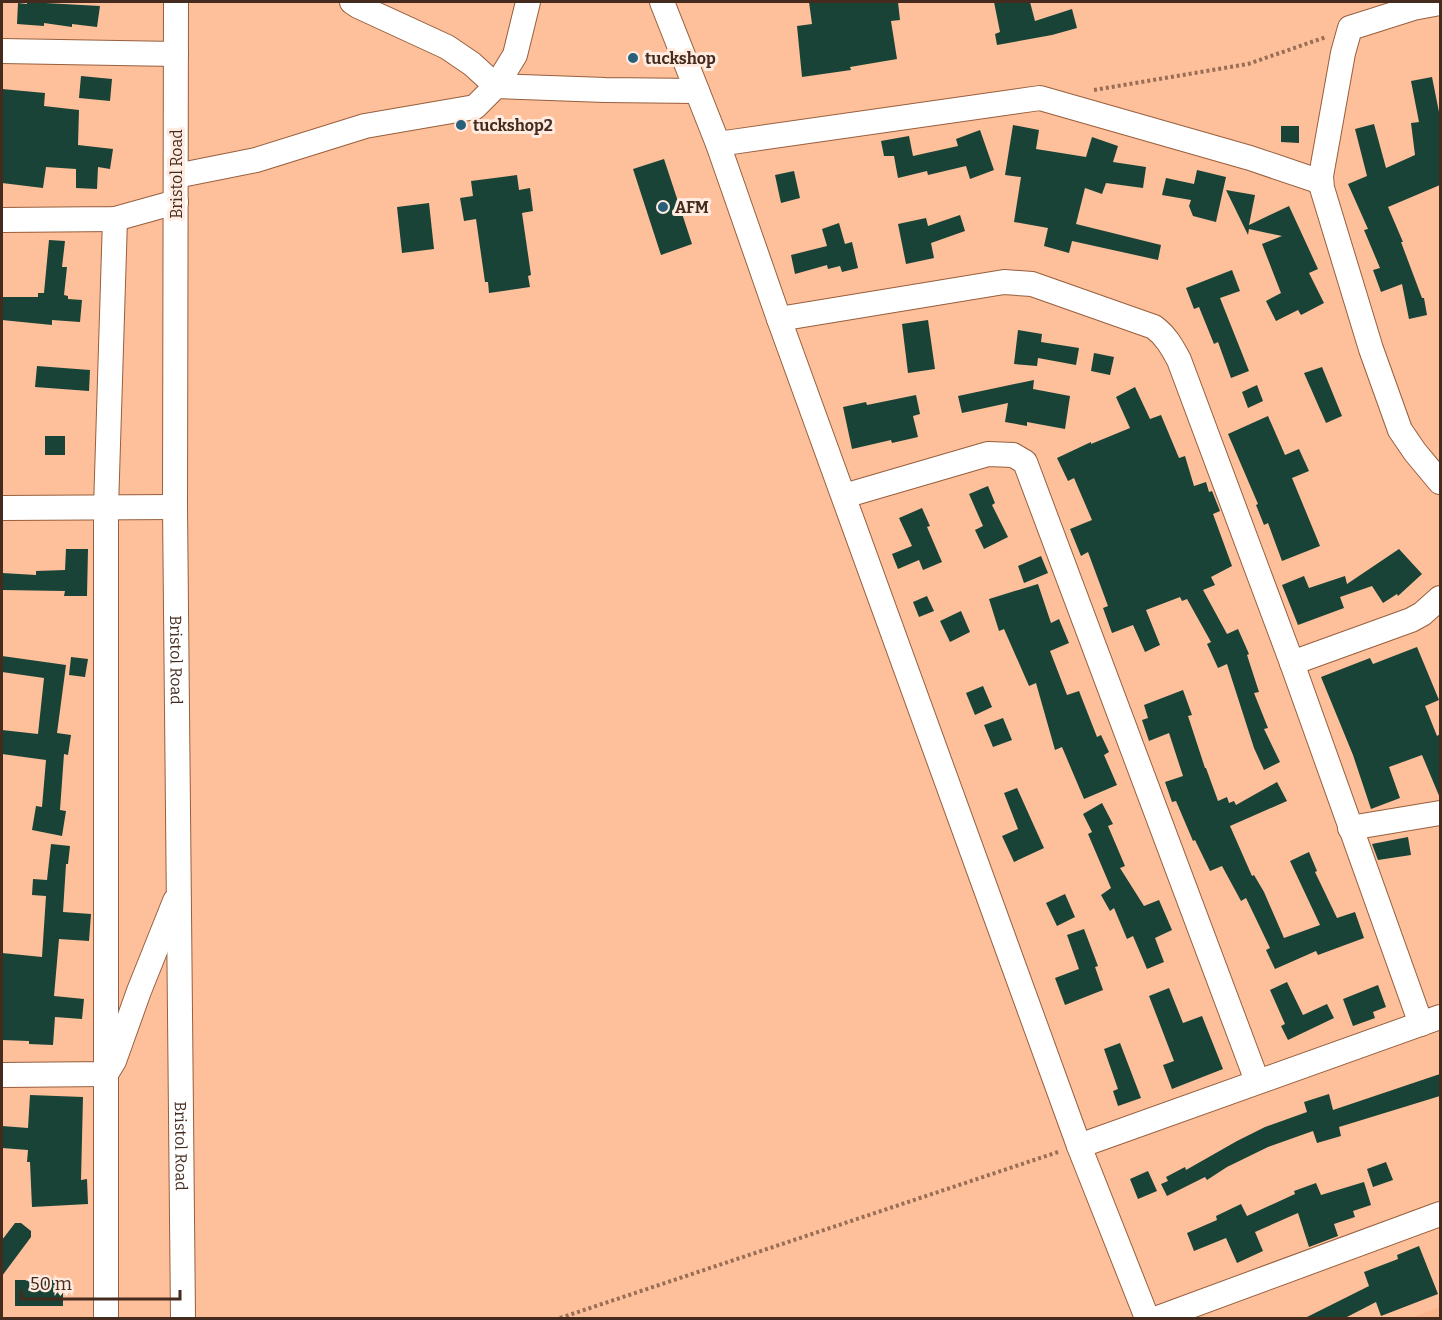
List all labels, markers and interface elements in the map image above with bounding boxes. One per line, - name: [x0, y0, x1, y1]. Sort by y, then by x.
- place label: tuckshop: [645, 49, 716, 68]
- marker: tuckshop: [626, 51, 640, 65]
- place label: tuckshop2: [473, 116, 553, 135]
- marker: tuckshop2: [454, 118, 468, 132]
- street label: Bristol Road: [167, 129, 186, 219]
- place label: AFM: [675, 198, 709, 217]
- marker: AFM: [656, 200, 670, 214]
- street label: Bristol Road: [166, 615, 186, 705]
- street label: Bristol Road: [171, 1101, 191, 1191]
- scale bar: [21, 1263, 180, 1301]
- text: 50 m: [30, 1273, 72, 1295]

